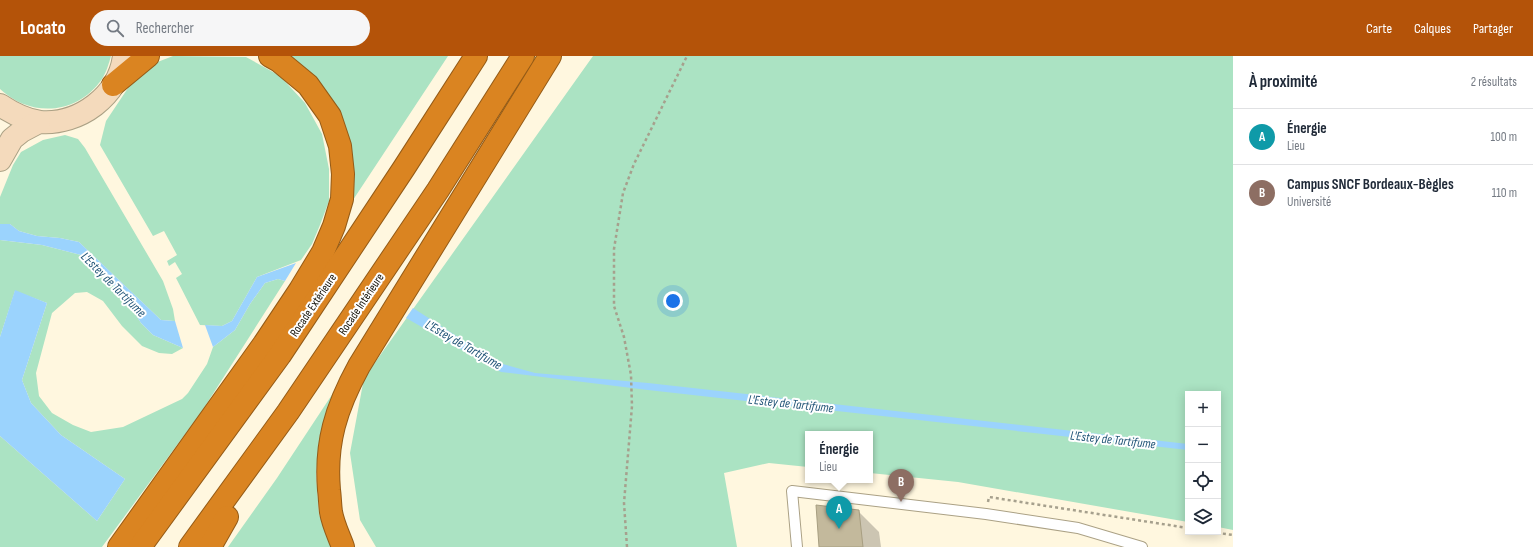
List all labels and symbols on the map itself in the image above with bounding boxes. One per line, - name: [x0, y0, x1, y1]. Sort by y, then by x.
- water label: L'Estey de Tartifume: [77, 249, 149, 321]
- street label: Rocade Extérieure: [287, 271, 340, 340]
- street label: Rocade Intérieure: [335, 271, 388, 338]
- your location: [663, 291, 683, 311]
- water label: L'Estey de Tartifume: [422, 316, 505, 373]
- water label: L'Estey de Tartifume: [747, 392, 834, 416]
- water label: L'Estey de Tartifume: [1069, 428, 1156, 452]
- pin: B: [888, 469, 914, 502]
- pin: A: [826, 496, 852, 529]

